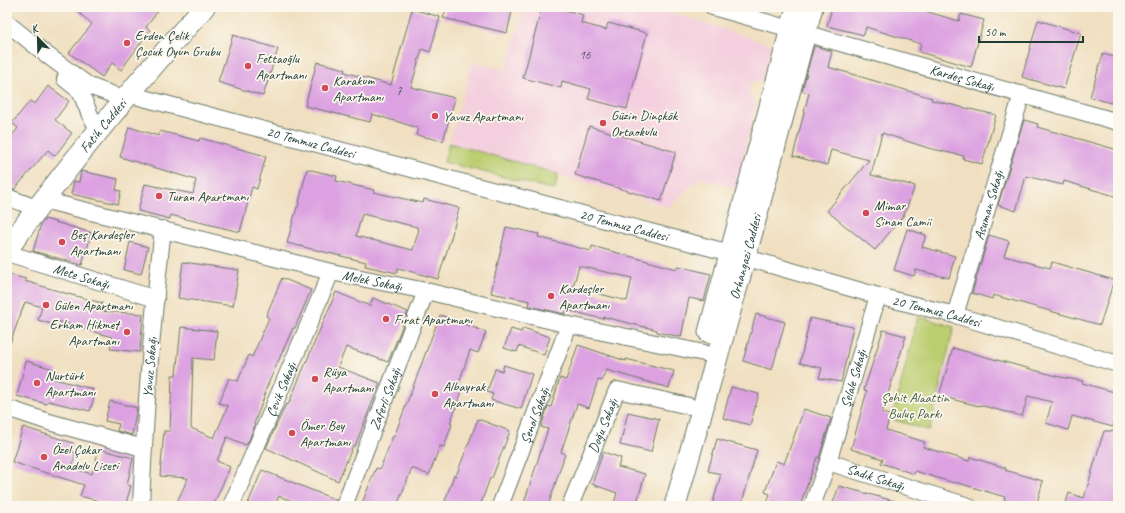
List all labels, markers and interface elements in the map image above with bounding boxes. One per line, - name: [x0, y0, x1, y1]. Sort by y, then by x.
- north arrow: [18, 18, 58, 58]
- scale bar: [979, 18, 1083, 44]
- text: K: [29, 20, 42, 36]
- text: 50 m: [985, 24, 1007, 40]
- place label: Erden Çelik Çocuk Oyun Grubu: [135, 27, 221, 60]
- marker: Erden Çelik Çocuk Oyun Grubu: [122, 38, 132, 48]
- house number: 16: [580, 47, 591, 63]
- place label: Fettaoğlu Apartmanı: [256, 50, 308, 83]
- marker: Fettaoğlu Apartmanı: [243, 61, 253, 71]
- street label: Kardeş Sokağı: [928, 61, 997, 96]
- place label: Karakum Apartmanı: [333, 72, 385, 105]
- marker: Karakum Apartmanı: [320, 83, 330, 93]
- house number: 7: [396, 83, 402, 99]
- street label: Fatih Caddesi: [76, 94, 132, 156]
- place label: Güzin Dinçkök Ortaokulu: [611, 107, 679, 140]
- place label: Yavuz Apartmanı: [443, 108, 525, 125]
- marker: Yavuz Apartmanı: [430, 111, 440, 121]
- marker: Güzin Dinçkök Ortaokulu: [598, 118, 608, 128]
- street label: 20 Temmuz Caddesi: [265, 123, 359, 163]
- street label: Asuman Sokağı: [970, 167, 1008, 242]
- place label: Turan Apartmanı: [167, 188, 250, 205]
- marker: Turan Apartmanı: [154, 191, 164, 201]
- place label: Mimar Sinan Camii: [874, 197, 933, 230]
- street label: 20 Temmuz Caddesi: [578, 206, 672, 246]
- marker: Mimar Sinan Camii: [861, 208, 871, 218]
- street label: Orhangazi Caddesi: [726, 210, 766, 301]
- place label: Beş Kardeşler Apartmanı: [70, 226, 135, 259]
- marker: Beş Kardeşler Apartmanı: [57, 237, 67, 247]
- street label: Mete Sokağı: [51, 260, 113, 294]
- street label: Melek Sokağı: [341, 266, 405, 295]
- place label: Kardeşler Apartmanı: [559, 280, 611, 313]
- marker: Kardeşler Apartmanı: [546, 291, 556, 301]
- street label: 20 Temmuz Caddesi: [890, 292, 985, 332]
- place label: Gülen Apartmanı: [54, 297, 134, 314]
- marker: Gülen Apartmanı: [41, 300, 51, 310]
- place label: Fırat Apartmanı: [394, 311, 474, 328]
- marker: Fırat Apartmanı: [381, 314, 391, 324]
- place label: Erham Hikmet Apartmanı: [49, 316, 121, 349]
- marker: Erham Hikmet Apartmanı: [122, 327, 132, 337]
- street label: Yavuz Sokağı: [139, 335, 161, 398]
- street label: Şelale Sokağı: [837, 346, 871, 410]
- street label: Çevik Sokağı: [262, 358, 301, 419]
- place label: Rüya Apartmanı: [323, 363, 375, 396]
- street label: Zaferli Sokağı: [366, 364, 406, 432]
- place label: Nurtürk Apartmanı: [45, 367, 97, 400]
- marker: Rüya Apartmanı: [310, 374, 320, 384]
- marker: Nurtürk Apartmanı: [32, 378, 42, 388]
- place label: Albayrak Apartmanı: [443, 378, 495, 411]
- street label: Şenol Sokağı: [517, 384, 554, 446]
- marker: Albayrak Apartmanı: [430, 389, 440, 399]
- park label: Şehit Alaattin Buluç Parkı: [881, 389, 950, 422]
- street label: Doğu Sokağı: [585, 395, 622, 455]
- place label: Ömer Bey Apartmanı: [300, 417, 352, 450]
- marker: Ömer Bey Apartmanı: [287, 428, 297, 438]
- place label: Özel Çokar Anadolu Lisesi: [52, 441, 121, 474]
- marker: Özel Çokar Anadolu Lisesi: [39, 452, 49, 462]
- street label: Sadık Sokağı: [845, 460, 908, 495]

